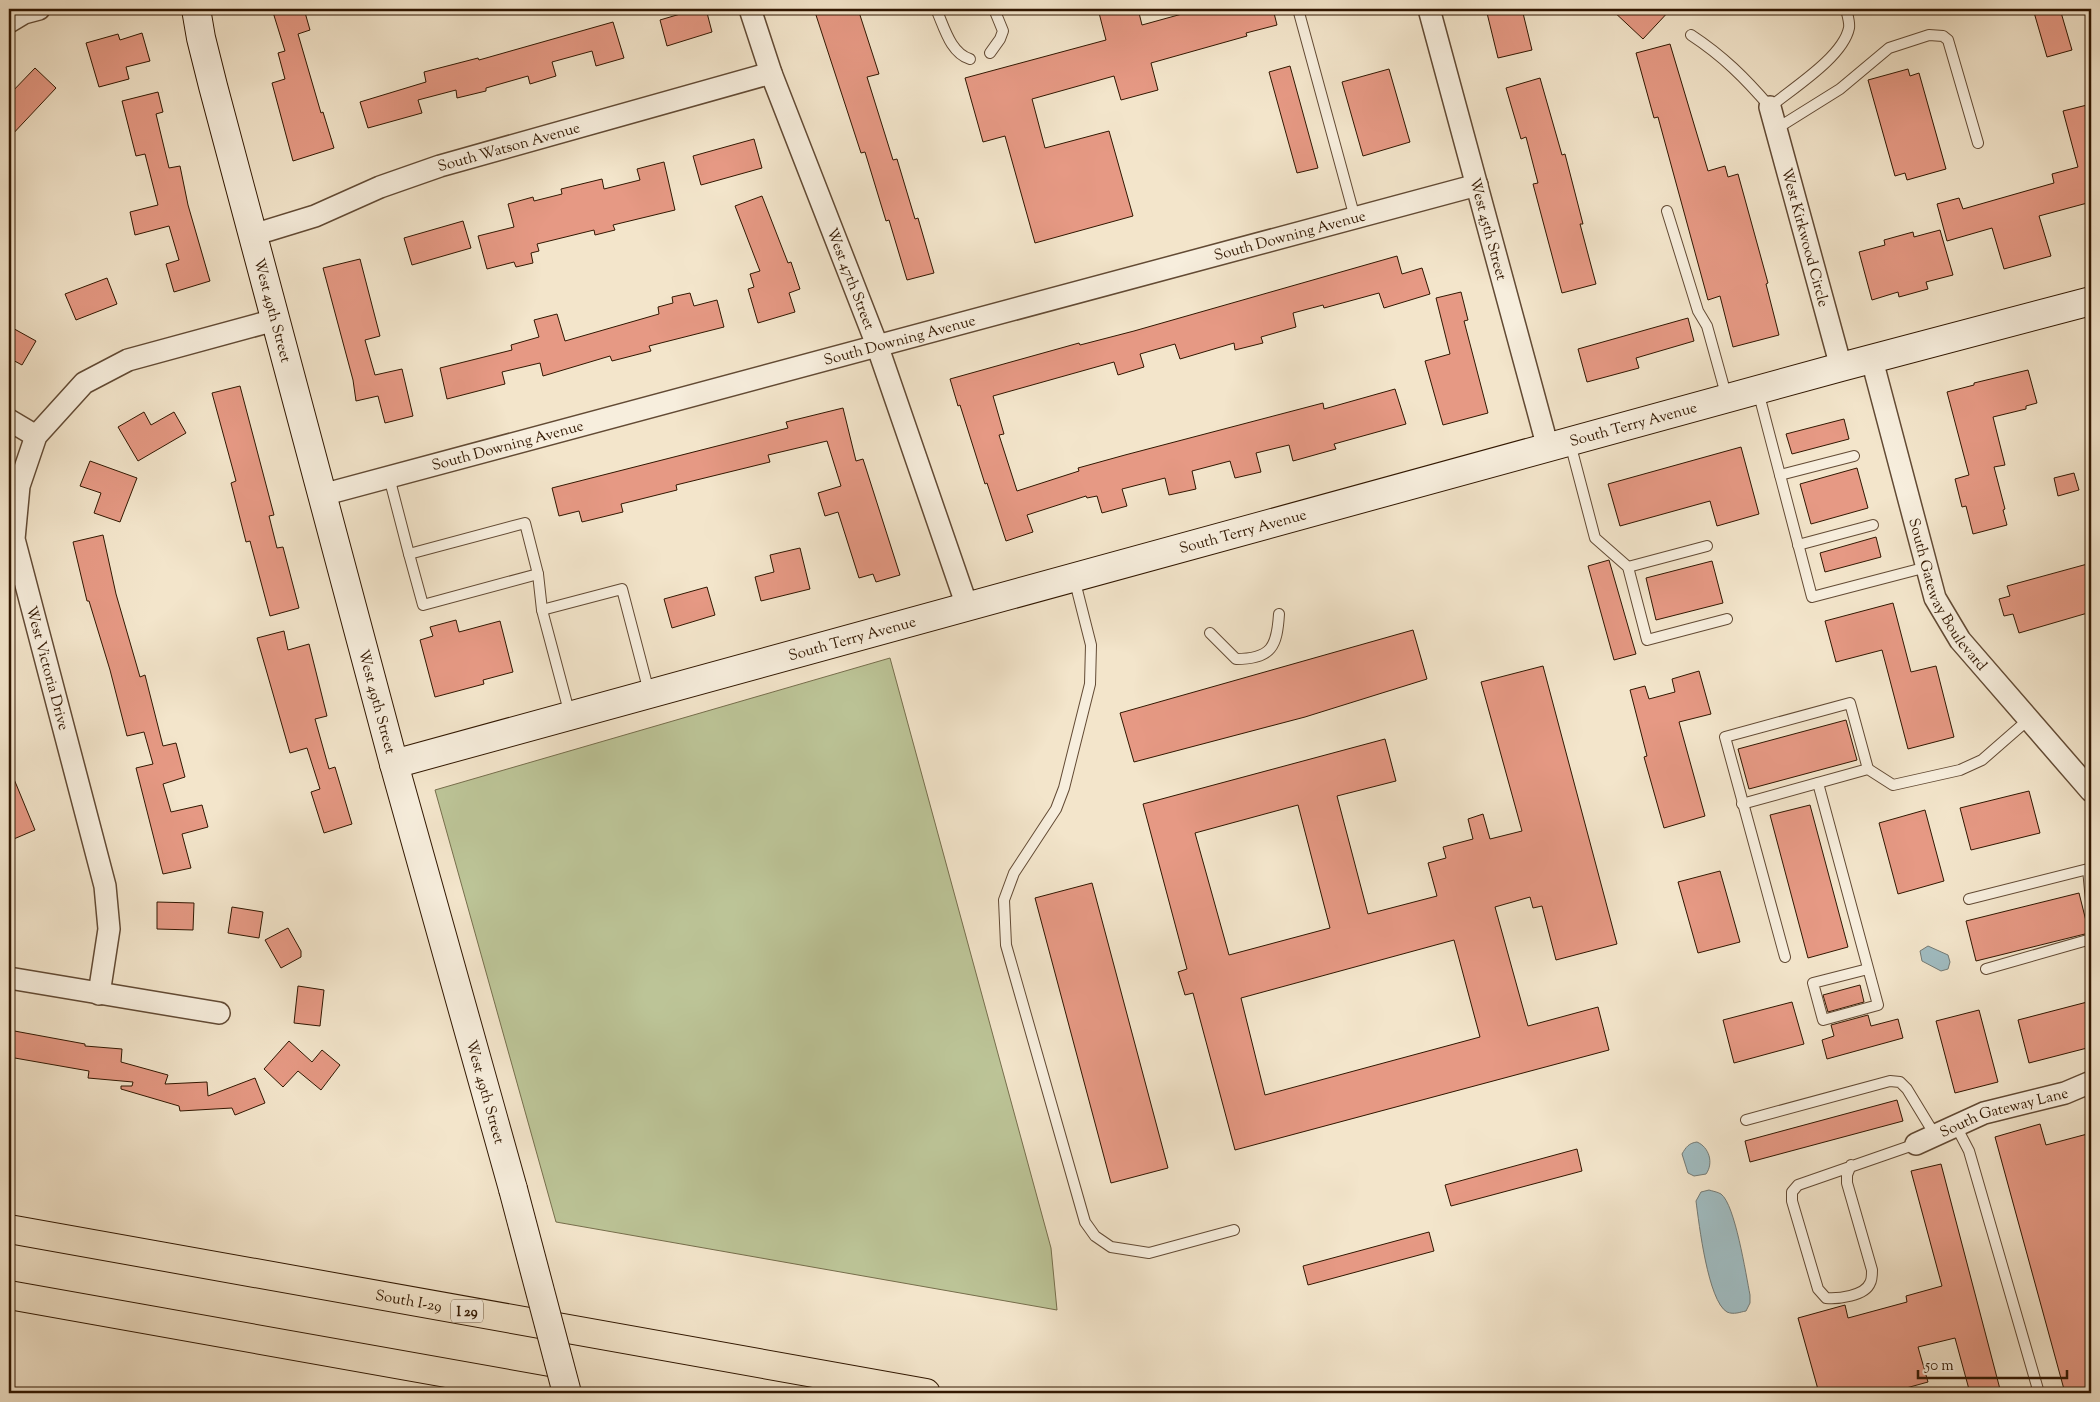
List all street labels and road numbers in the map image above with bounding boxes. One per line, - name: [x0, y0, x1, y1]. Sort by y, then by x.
- street label: South Watson Avenue: [436, 118, 583, 178]
- street label: West Kirkwood Circle: [1775, 166, 1833, 310]
- street label: West 45th Street: [1463, 176, 1511, 283]
- street label: South Downing Avenue: [1212, 206, 1368, 267]
- street label: West 47th Street: [820, 225, 879, 333]
- street label: West 49th Street: [247, 256, 295, 365]
- street label: South Downing Avenue: [822, 311, 978, 372]
- street label: South Terry Avenue: [1568, 398, 1700, 453]
- street label: South Downing Avenue: [430, 416, 586, 477]
- street label: South Terry Avenue: [1177, 505, 1309, 560]
- street label: South Gateway Boulevard: [1902, 516, 1991, 676]
- street label: West Victoria Drive: [20, 604, 73, 733]
- street label: South Terry Avenue: [786, 612, 919, 667]
- street label: West 49th Street: [352, 647, 400, 756]
- street label: West 49th Street: [460, 1038, 509, 1147]
- street label: South Gateway Lane: [1937, 1084, 2071, 1144]
- street label: South I-29: [373, 1286, 443, 1318]
- road number: I 29: [451, 1300, 483, 1322]

